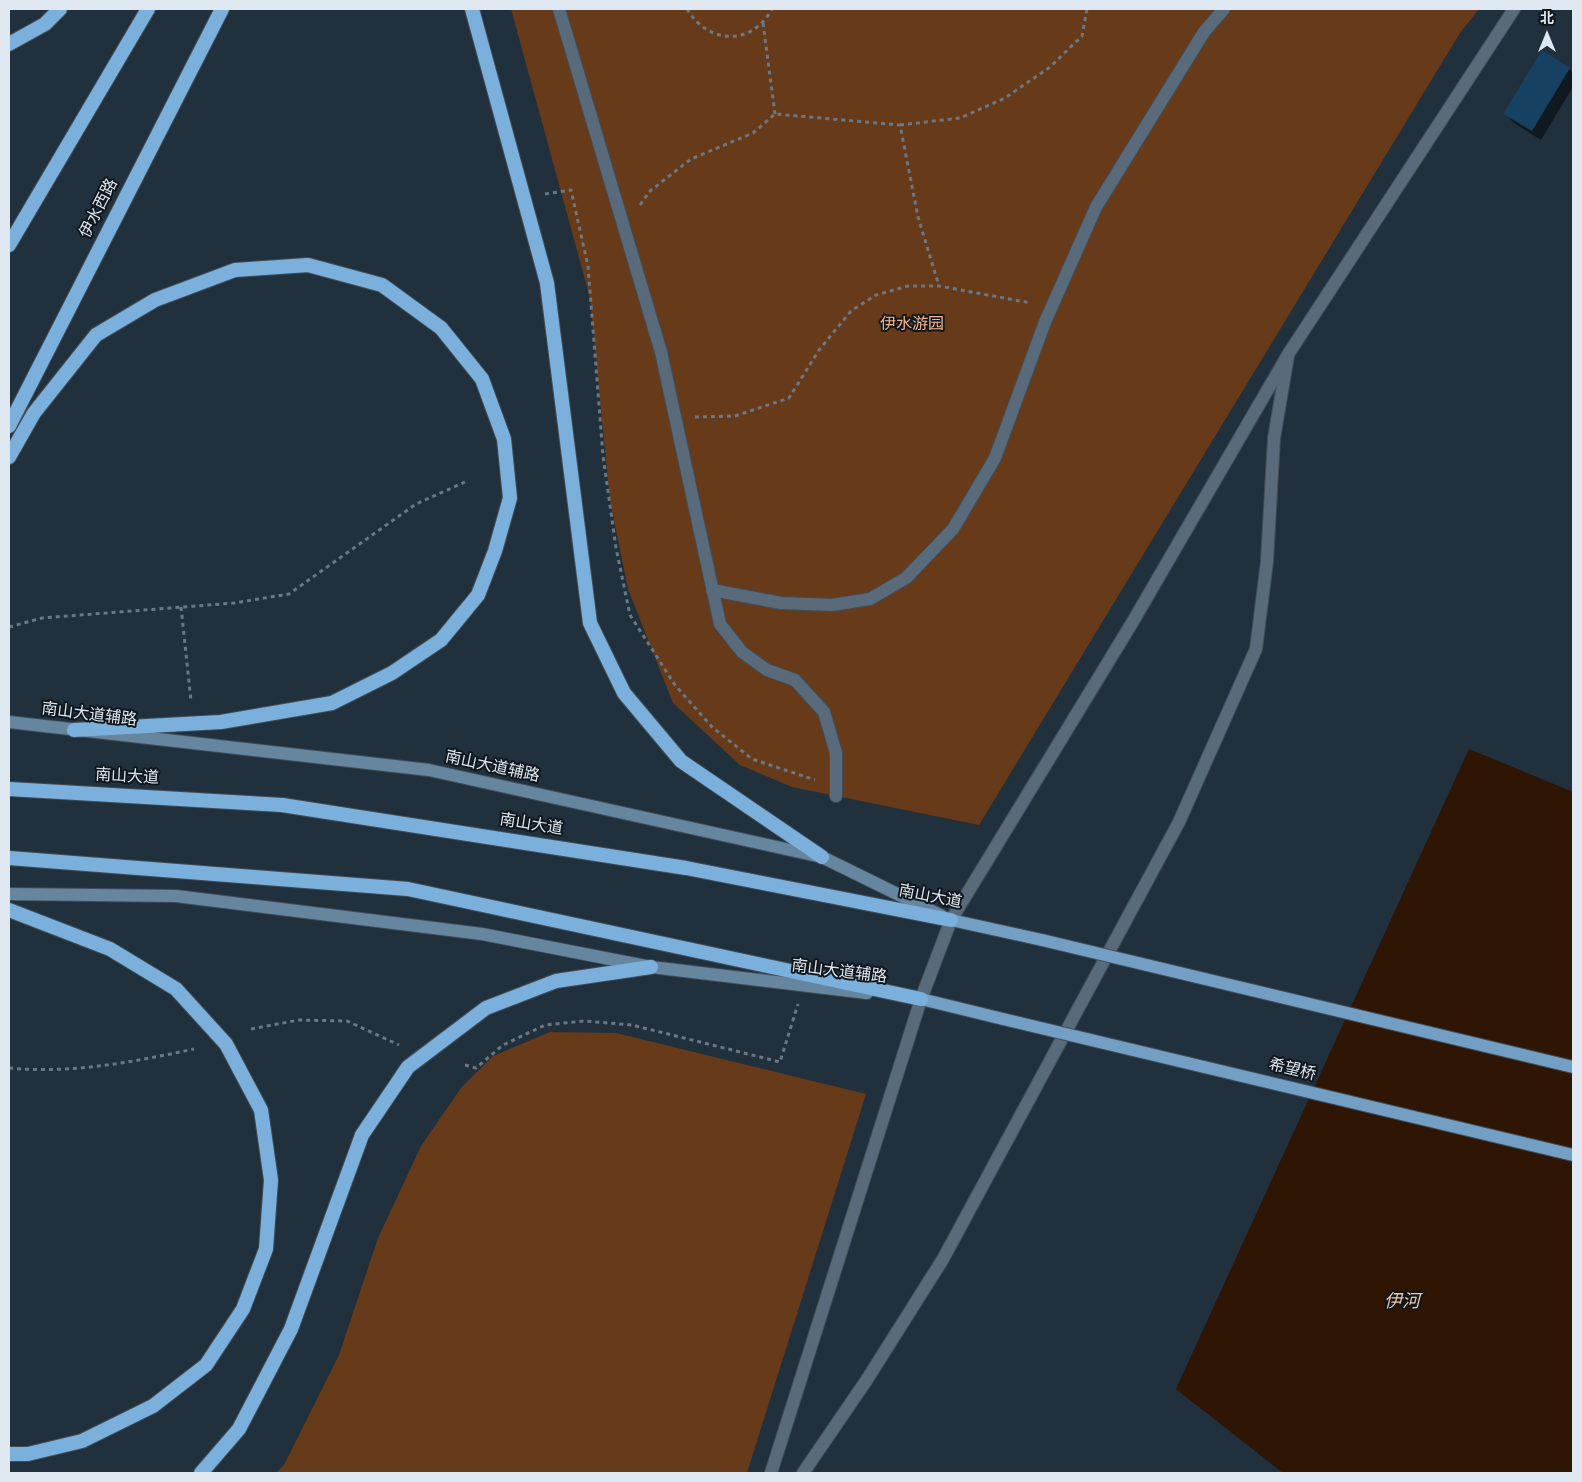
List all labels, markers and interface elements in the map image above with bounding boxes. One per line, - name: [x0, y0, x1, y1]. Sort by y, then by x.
- north arrow: [1522, 10, 1572, 60]
- text: 北: [1540, 11, 1554, 28]
- street label: 伊水西路: [77, 176, 123, 242]
- park label: 伊水游园: [880, 316, 944, 336]
- street label: 南山大道辅路: [40, 701, 138, 731]
- street label: 南山大道辅路: [443, 749, 541, 787]
- street label: 南山大道: [95, 767, 159, 789]
- street label: 南山大道: [498, 812, 564, 840]
- street label: 南山大道: [897, 882, 963, 914]
- street label: 南山大道辅路: [790, 958, 888, 988]
- street label: 希望桥: [1266, 1056, 1318, 1086]
- water label: 伊河: [1384, 1292, 1420, 1314]

